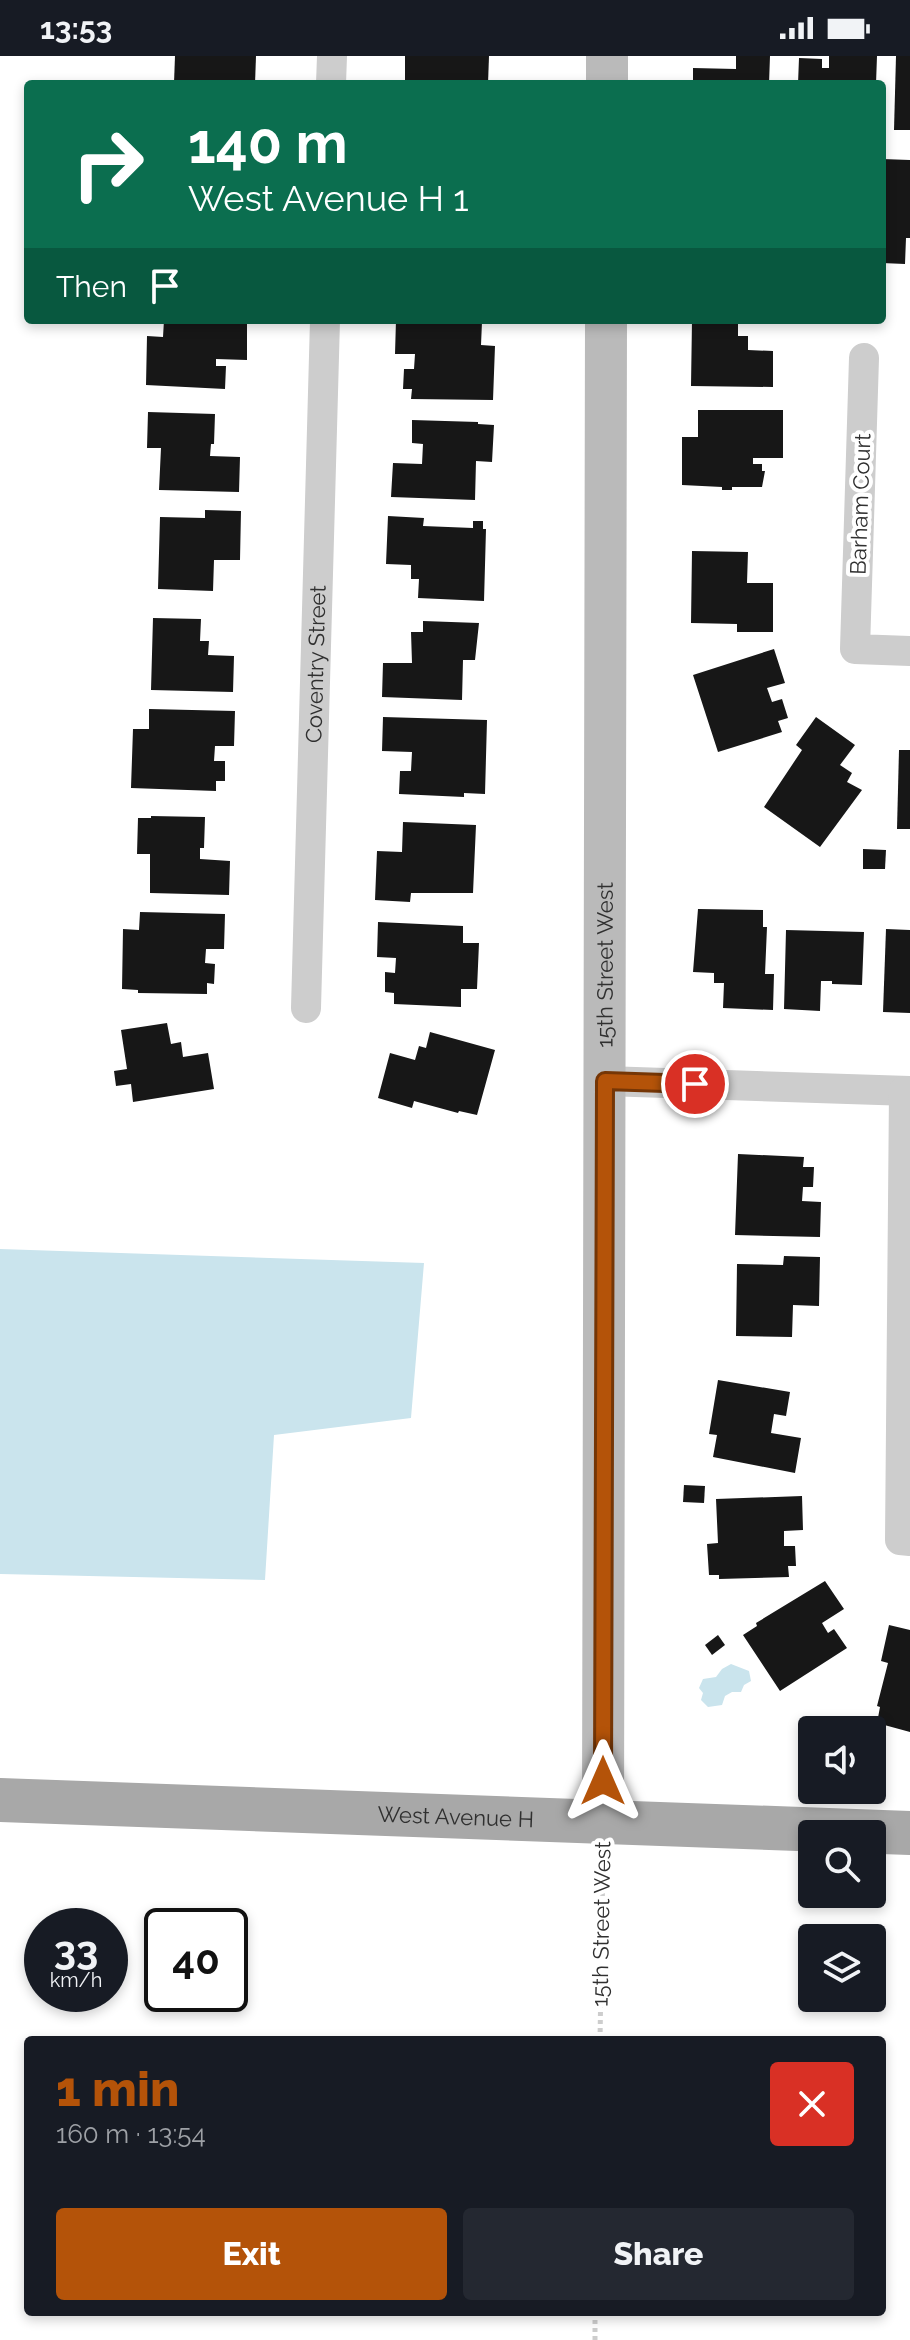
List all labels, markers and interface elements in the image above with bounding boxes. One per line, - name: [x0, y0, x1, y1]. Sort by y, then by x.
- text: 13:53: [40, 11, 112, 46]
- text: 140 m: [188, 110, 348, 176]
- icon: right: [56, 112, 160, 216]
- text: West Avenue H 1: [188, 177, 469, 219]
- icon: arrive: [143, 264, 187, 308]
- text: Then: [56, 269, 127, 304]
- street label: Barham Court: [845, 432, 875, 575]
- street label: Coventry Street: [300, 584, 331, 743]
- street label: 15th Street West: [592, 882, 618, 1048]
- pin: [661, 1050, 729, 1118]
- icon: arrive: [673, 1062, 717, 1106]
- map controls: [798, 1716, 886, 2012]
- button: sound: [798, 1716, 886, 1804]
- position arrow: [561, 1739, 645, 1823]
- street label: West Avenue H: [377, 1801, 534, 1832]
- button: search: [798, 1820, 886, 1908]
- street label: 15th Street West: [587, 1840, 615, 2007]
- speed limit sign: 40: [144, 1908, 248, 2012]
- button: layers: [798, 1924, 886, 2012]
- text: 33: [54, 1926, 98, 1973]
- text: km/h: [50, 1968, 102, 1992]
- text: 1 min: [56, 2061, 179, 2117]
- button: close: [770, 2062, 854, 2146]
- text: 160 m · 13:54: [56, 2119, 206, 2149]
- button: Exit: [56, 2208, 447, 2300]
- button: Share: [463, 2208, 854, 2300]

